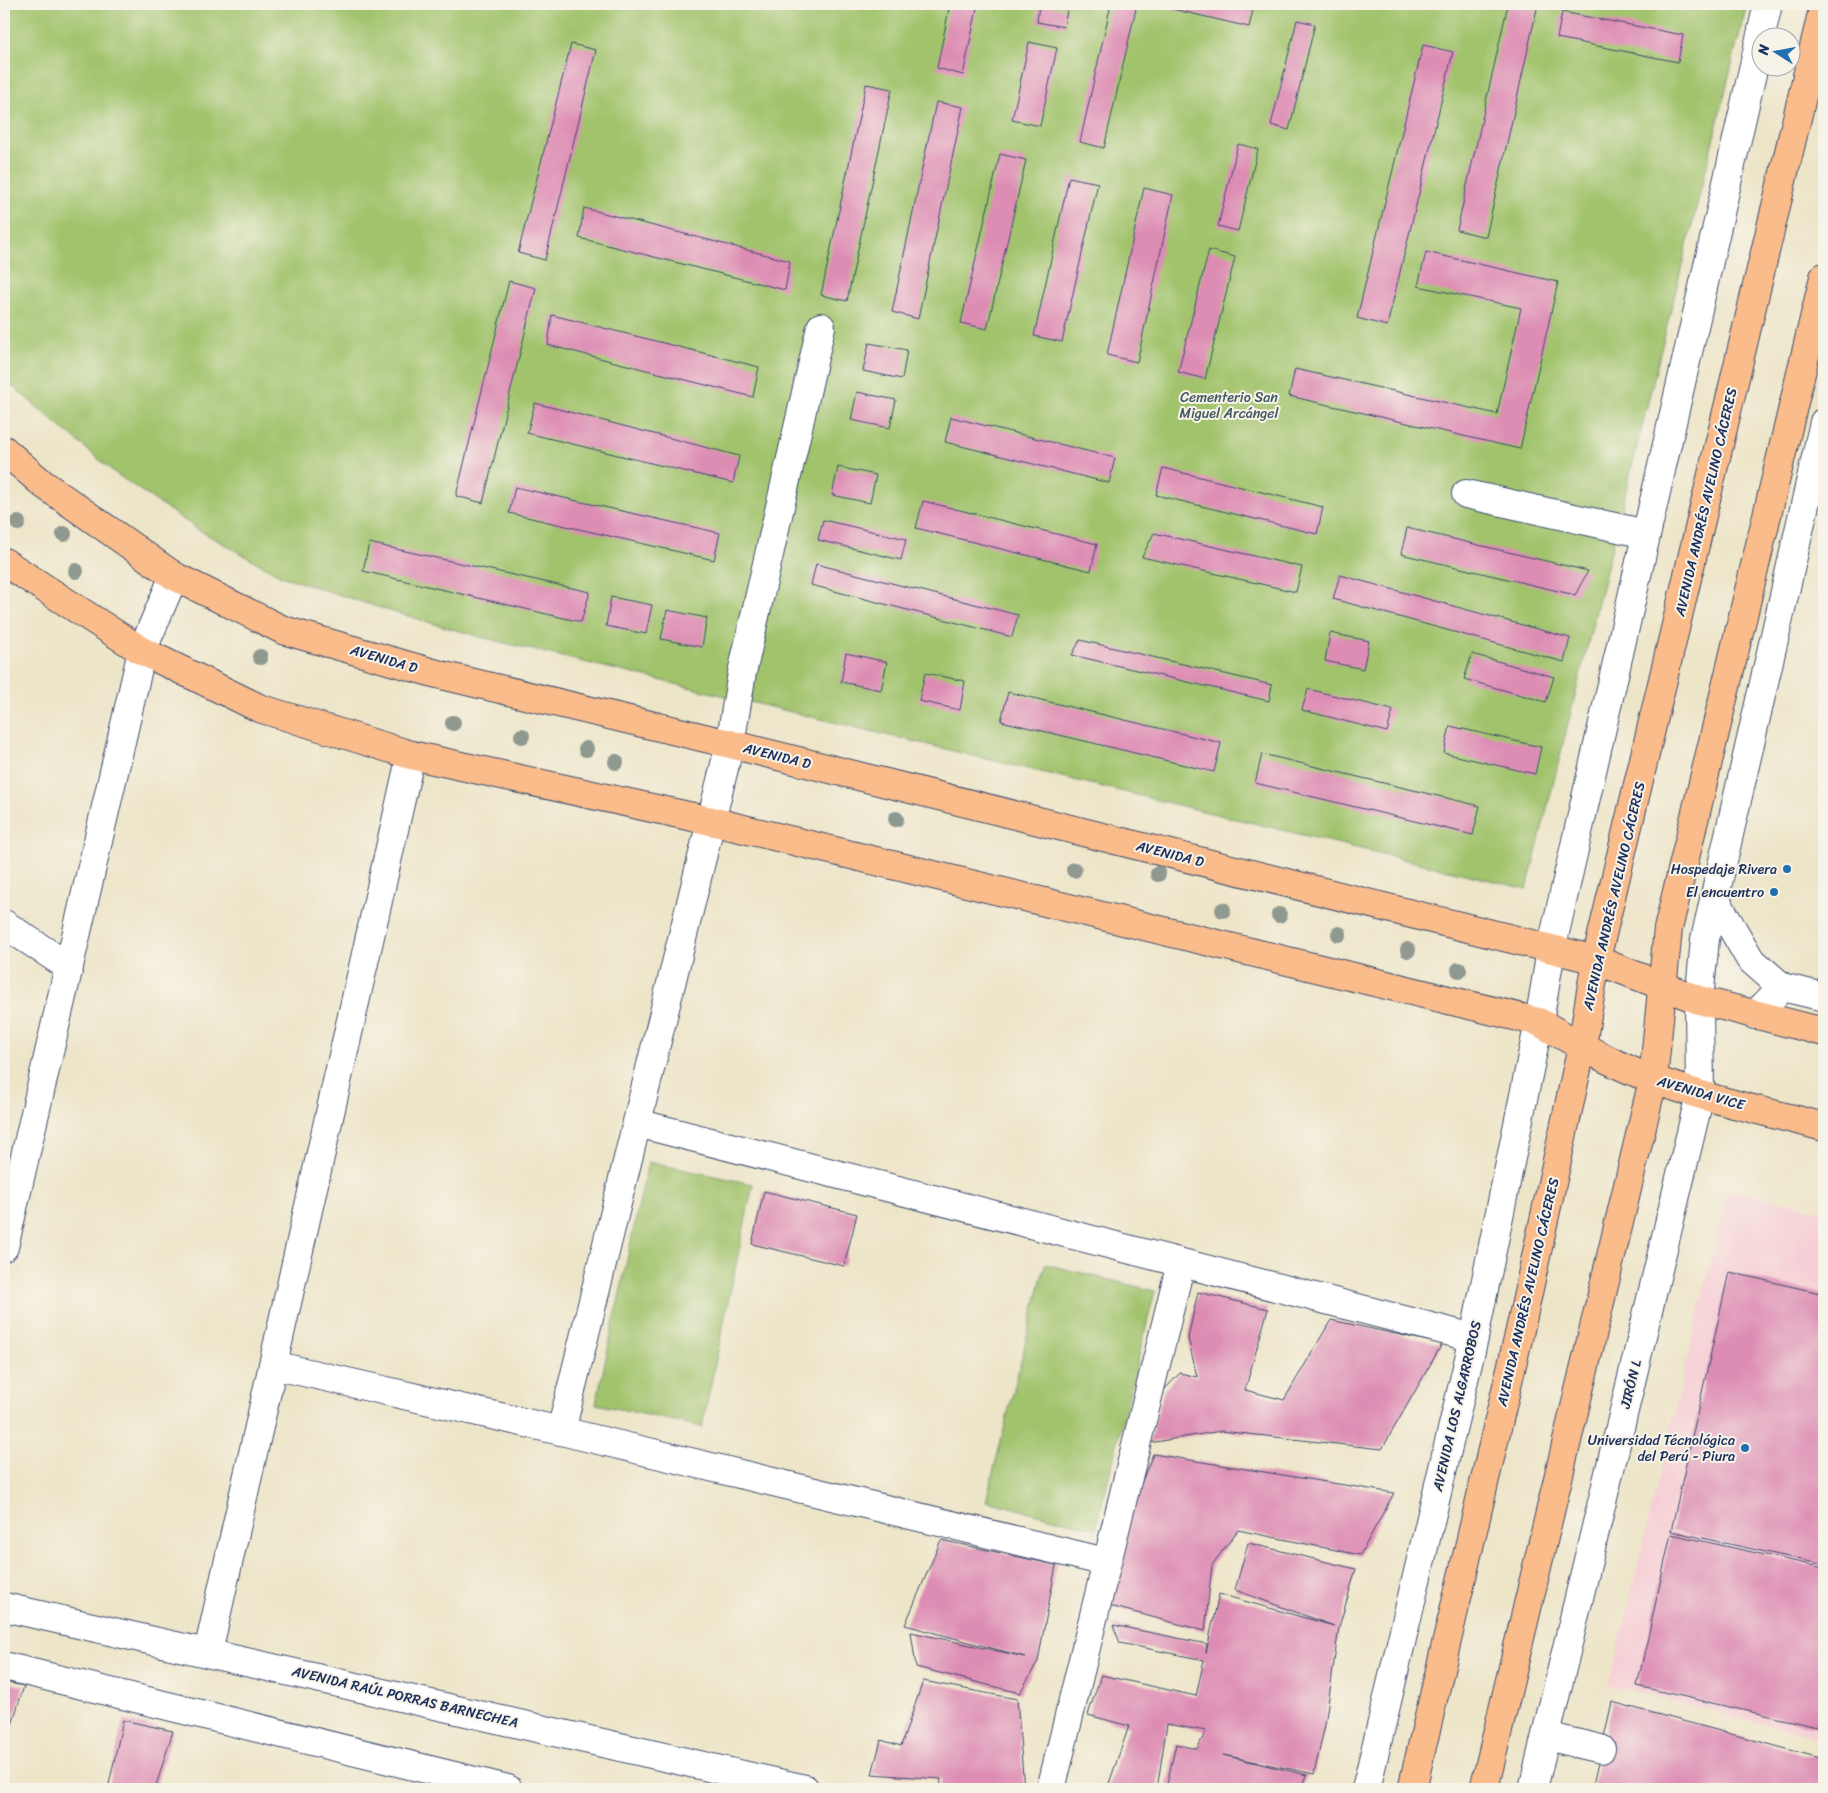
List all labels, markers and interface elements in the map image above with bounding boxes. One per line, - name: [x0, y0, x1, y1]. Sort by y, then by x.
- north arrow: [1750, 28, 1800, 78]
- text: N: [1750, 42, 1777, 58]
- park label: Cementerio San Miguel Arcángel: [1180, 385, 1279, 426]
- street label: AVENIDA ANDRÉS AVELINO CÁCERES: [1667, 385, 1745, 620]
- street label: AVENIDA D: [346, 637, 421, 681]
- street label: AVENIDA D: [740, 735, 814, 777]
- street label: AVENIDA ANDRÉS AVELINO CÁCERES: [1575, 779, 1653, 1014]
- street label: AVENIDA D: [1133, 833, 1207, 875]
- place label: Hospedaje Rivera: [1671, 857, 1777, 882]
- marker: Hospedaje Rivera: [1781, 863, 1793, 875]
- place label: El encuentro: [1686, 880, 1764, 905]
- marker: El encuentro: [1768, 886, 1780, 898]
- street label: AVENIDA VICE: [1653, 1068, 1749, 1118]
- street label: AVENIDA ANDRÉS AVELINO CÁCERES: [1489, 1175, 1567, 1410]
- street label: AVENIDA LOS ALGARROBOS: [1425, 1318, 1489, 1495]
- street label: JIRÓN L: [1613, 1356, 1649, 1412]
- place label: Universidad Técnológica del Perú - Piura: [1588, 1428, 1735, 1469]
- marker: Universidad Técnológica del Perú - Piura: [1739, 1442, 1751, 1454]
- street label: AVENIDA RAÚL PORRAS BARNECHEA: [288, 1659, 521, 1735]

